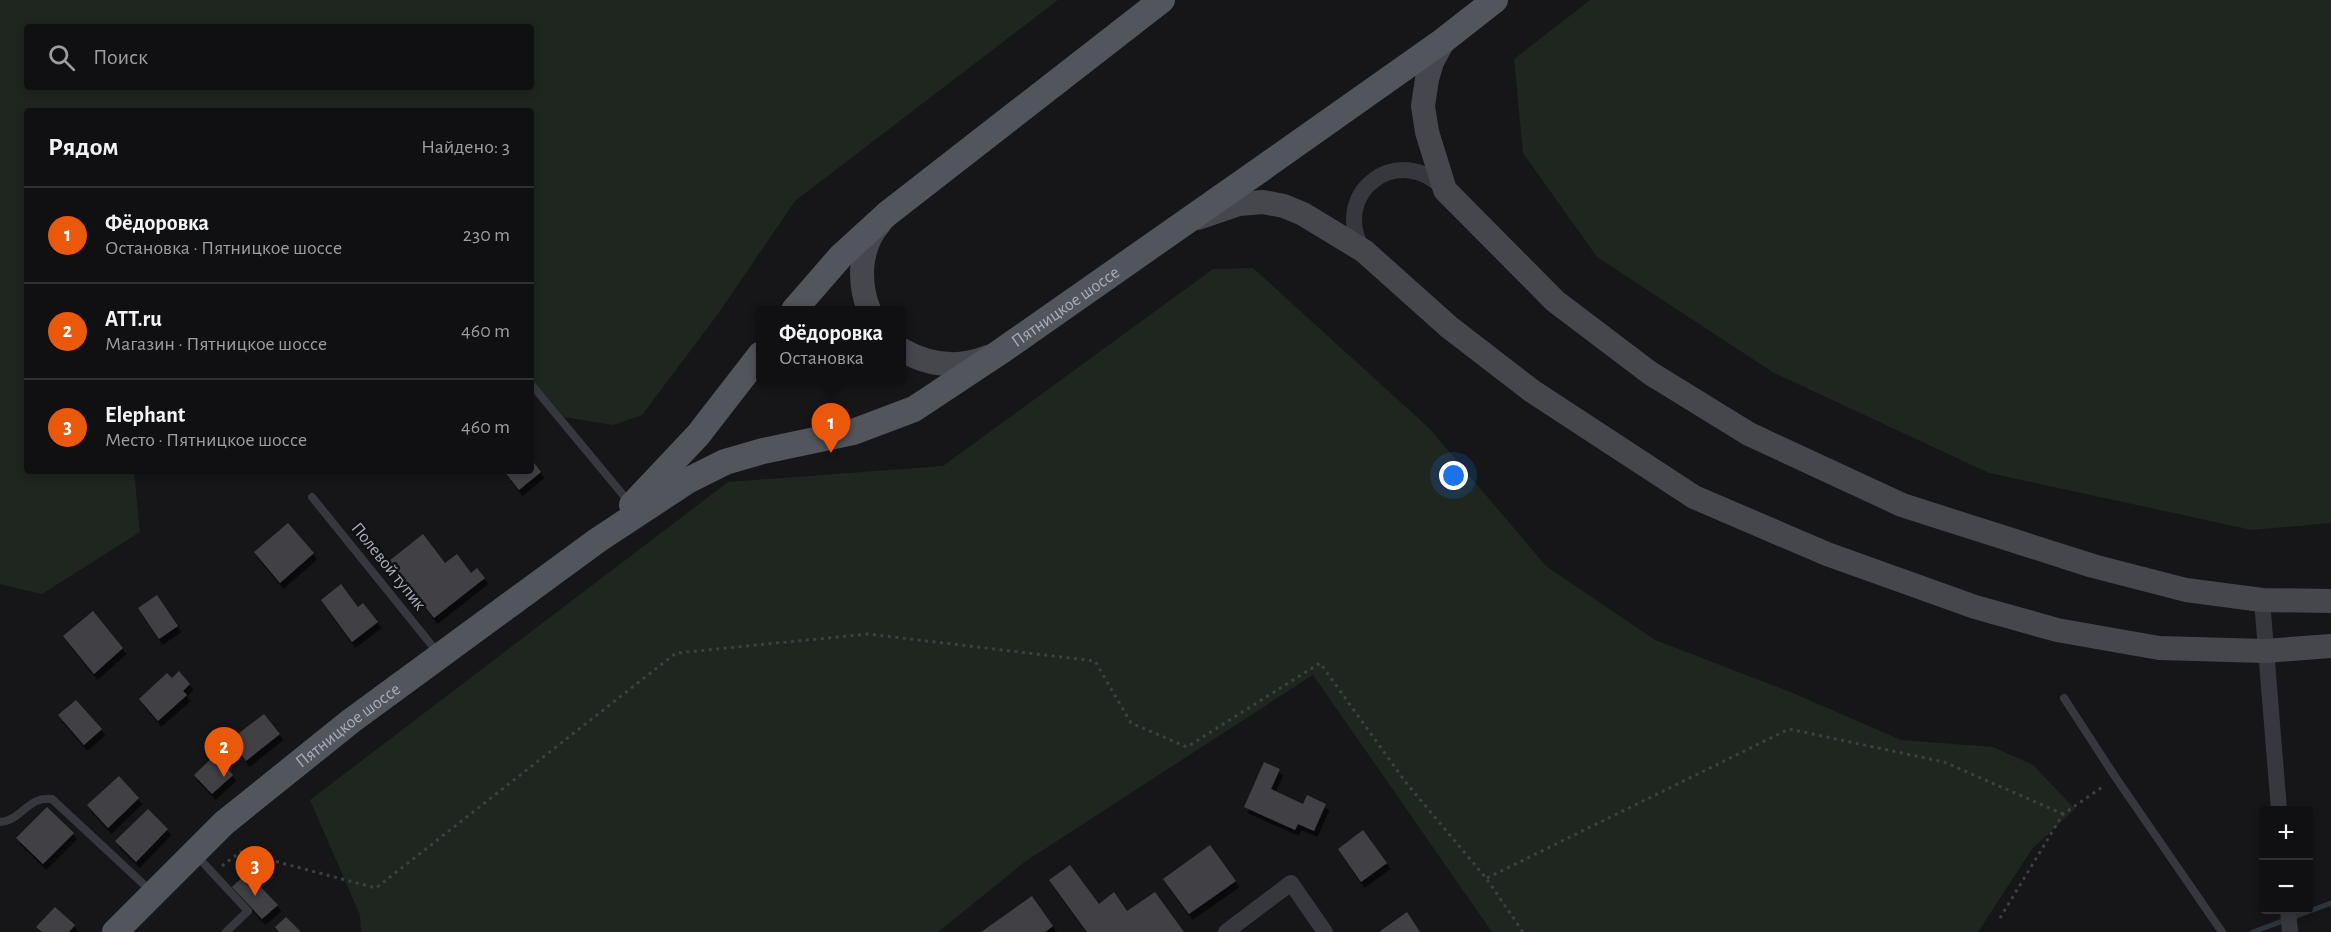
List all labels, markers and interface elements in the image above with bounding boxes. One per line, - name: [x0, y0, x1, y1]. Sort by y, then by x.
- search box: [24, 24, 534, 90]
- icon: search: [45, 41, 78, 74]
- text: Поиск: [93, 46, 148, 68]
- text: Рядом: [48, 134, 119, 160]
- text: Найдено: 3: [421, 137, 510, 157]
- text: Фёдоровка: [105, 212, 209, 234]
- text: 1: [64, 225, 71, 245]
- text: 230 m: [463, 225, 510, 245]
- text: Остановка · Пятницкое шоссе: [105, 238, 342, 258]
- street label: Пятницкое шоссе: [1009, 263, 1123, 351]
- popup: [756, 306, 906, 384]
- text: ATT.ru: [105, 308, 162, 330]
- text: 2: [63, 321, 72, 341]
- text: 460 m: [461, 321, 510, 341]
- text: Фёдоровка: [779, 322, 883, 344]
- text: Магазин · Пятницкое шоссе: [105, 334, 327, 354]
- text: Остановка: [779, 348, 864, 368]
- text: Elephant: [105, 404, 185, 426]
- pin: 1: [812, 404, 850, 453]
- text: 3: [63, 417, 72, 437]
- text: 460 m: [461, 417, 510, 437]
- text: Место · Пятницкое шоссе: [105, 430, 307, 450]
- your location: [1439, 461, 1468, 490]
- street label: Полевой тупик: [348, 519, 429, 615]
- street label: Пятницкое шоссе: [293, 680, 404, 772]
- pin: 2: [204, 728, 244, 777]
- map controls: [2259, 806, 2313, 914]
- button: +: [2259, 806, 2313, 860]
- pin: 3: [236, 846, 274, 896]
- button: −: [2259, 860, 2313, 914]

